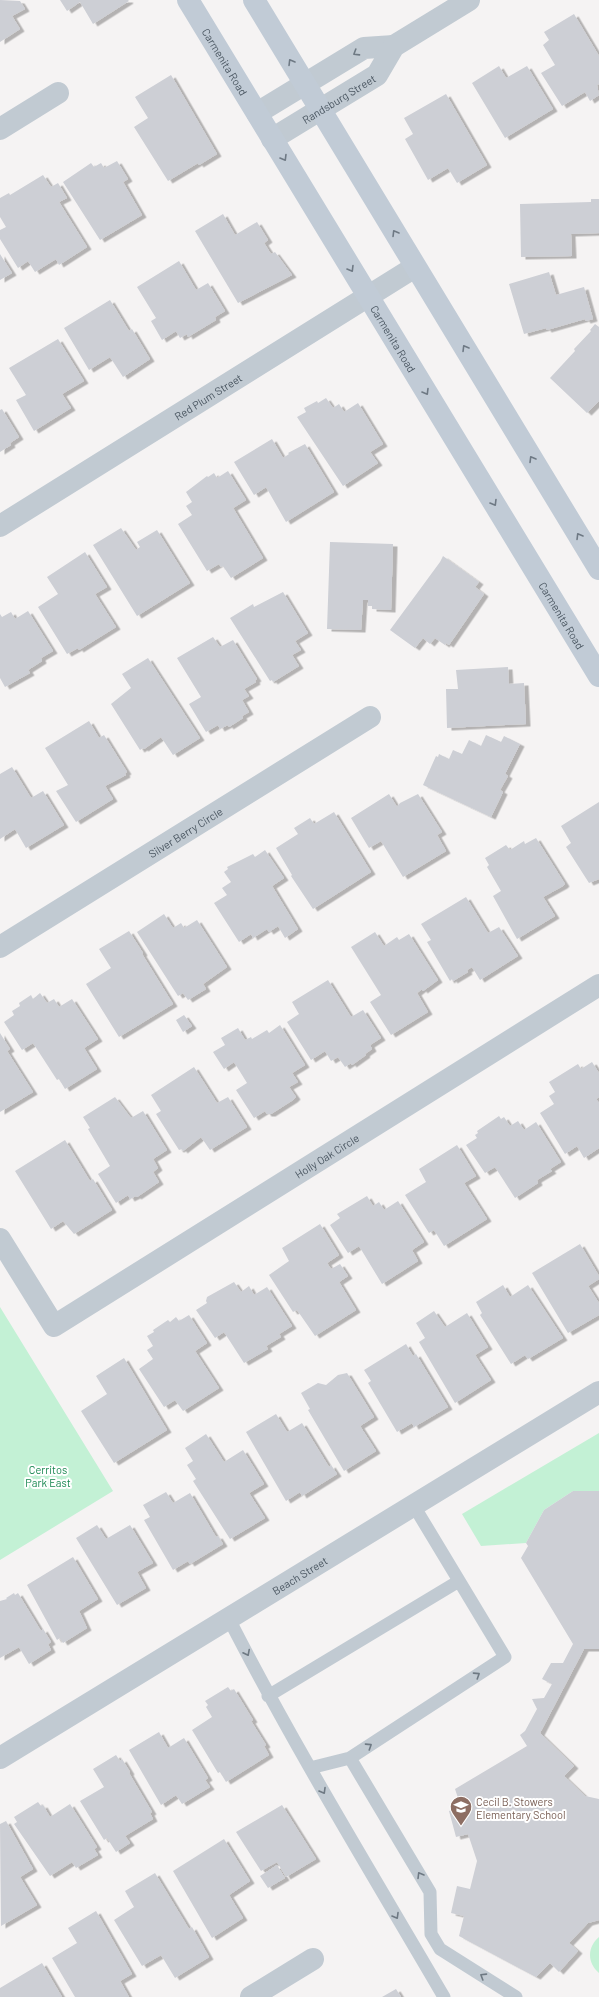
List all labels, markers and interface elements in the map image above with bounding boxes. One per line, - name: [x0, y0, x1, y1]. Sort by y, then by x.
- street label: Carmenita Road: [200, 26, 251, 97]
- one-way arrow: [353, 48, 360, 55]
- one-way arrow: [289, 59, 296, 66]
- street label: Randsburg Street: [300, 71, 378, 126]
- one-way arrow: [279, 154, 287, 161]
- one-way arrow: [392, 230, 400, 237]
- one-way arrow: [347, 265, 354, 272]
- street label: Carmenita Road: [368, 302, 419, 374]
- one-way arrow: [462, 345, 469, 352]
- street label: Red Plum Street: [172, 370, 244, 422]
- one-way arrow: [422, 388, 429, 395]
- one-way arrow: [530, 456, 537, 463]
- one-way arrow: [489, 499, 496, 506]
- one-way arrow: [576, 533, 583, 540]
- street label: Carmenita Road: [537, 579, 587, 651]
- street label: Silver Berry Circle: [146, 804, 225, 860]
- street label: Holly Oak Circle: [292, 1130, 361, 1180]
- park label: Cerritos Park East: [25, 1463, 71, 1489]
- street label: Beach Street: [270, 1553, 329, 1597]
- one-way arrow: [242, 1649, 249, 1657]
- one-way arrow: [473, 1673, 480, 1680]
- one-way arrow: [364, 1744, 371, 1751]
- one-way arrow: [319, 1787, 326, 1794]
- school or university icon: Cecil B. Stowers Elementary School: [448, 1794, 474, 1827]
- place label: Cecil B. Stowers Elementary School: [476, 1795, 566, 1821]
- one-way arrow: [418, 1872, 425, 1879]
- one-way arrow: [392, 1911, 399, 1919]
- one-way arrow: [480, 1974, 487, 1981]

